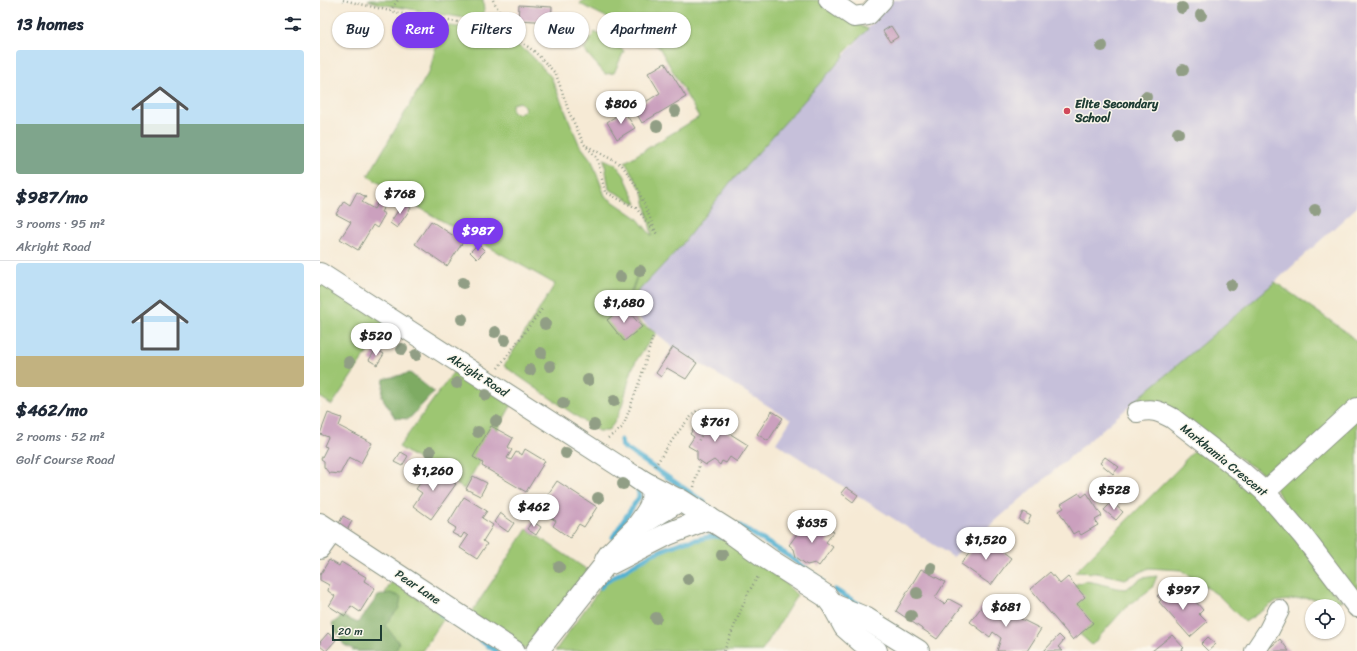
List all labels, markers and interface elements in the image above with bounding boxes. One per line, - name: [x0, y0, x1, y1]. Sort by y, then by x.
- text: 13 homes: [16, 9, 83, 39]
- chip: Buy: [332, 12, 384, 48]
- chip: Rent: [392, 12, 449, 48]
- chip: Filters: [457, 12, 526, 48]
- chip: New: [534, 12, 589, 48]
- chip: Apartment: [597, 12, 691, 48]
- icon: filters: [282, 13, 304, 35]
- icon: home: [124, 76, 196, 148]
- pin: $806: [597, 91, 645, 125]
- text: $806: [605, 92, 637, 115]
- place label: Elite Secondary School: [1074, 93, 1159, 129]
- marker: Elite Secondary School: [1062, 106, 1072, 116]
- pin: $768: [376, 181, 424, 215]
- text: $987/mo: [16, 182, 88, 212]
- text: $768: [384, 182, 416, 205]
- text: 3 rooms · 95 m²: [16, 212, 105, 235]
- pin: $987: [454, 218, 502, 252]
- text: $987: [462, 219, 494, 242]
- text: Akright Road: [16, 235, 91, 258]
- icon: home: [124, 289, 196, 361]
- pin: $1,680: [591, 290, 657, 324]
- text: $1,680: [603, 291, 645, 314]
- pin: $520: [352, 323, 400, 357]
- text: $520: [360, 324, 392, 347]
- street label: Akright Road: [442, 346, 513, 403]
- text: $462/mo: [16, 395, 88, 425]
- pin: $761: [691, 409, 739, 443]
- text: $761: [700, 410, 730, 433]
- street label: Markhamia Crescent: [1175, 418, 1274, 503]
- text: 2 rooms · 52 m²: [16, 425, 105, 448]
- text: Golf Course Road: [16, 448, 114, 471]
- pin: $1,260: [400, 458, 466, 492]
- text: $1,260: [413, 459, 453, 482]
- pin: $528: [1090, 477, 1138, 511]
- text: $528: [1098, 478, 1130, 501]
- pin: $462: [510, 494, 558, 528]
- text: $462: [518, 495, 550, 518]
- pin: $635: [788, 510, 836, 544]
- text: $635: [796, 511, 828, 534]
- pin: $1,520: [953, 527, 1019, 561]
- text: $1,520: [965, 528, 1007, 551]
- street label: Pear Lane: [390, 563, 446, 611]
- pin: $997: [1159, 577, 1207, 611]
- text: $997: [1167, 578, 1199, 601]
- pin: $681: [982, 594, 1030, 628]
- text: $681: [991, 595, 1021, 618]
- map controls: [1305, 599, 1345, 639]
- button: locate: [1305, 599, 1345, 639]
- text: 20 m: [338, 622, 363, 641]
- scale bar: [332, 623, 382, 642]

